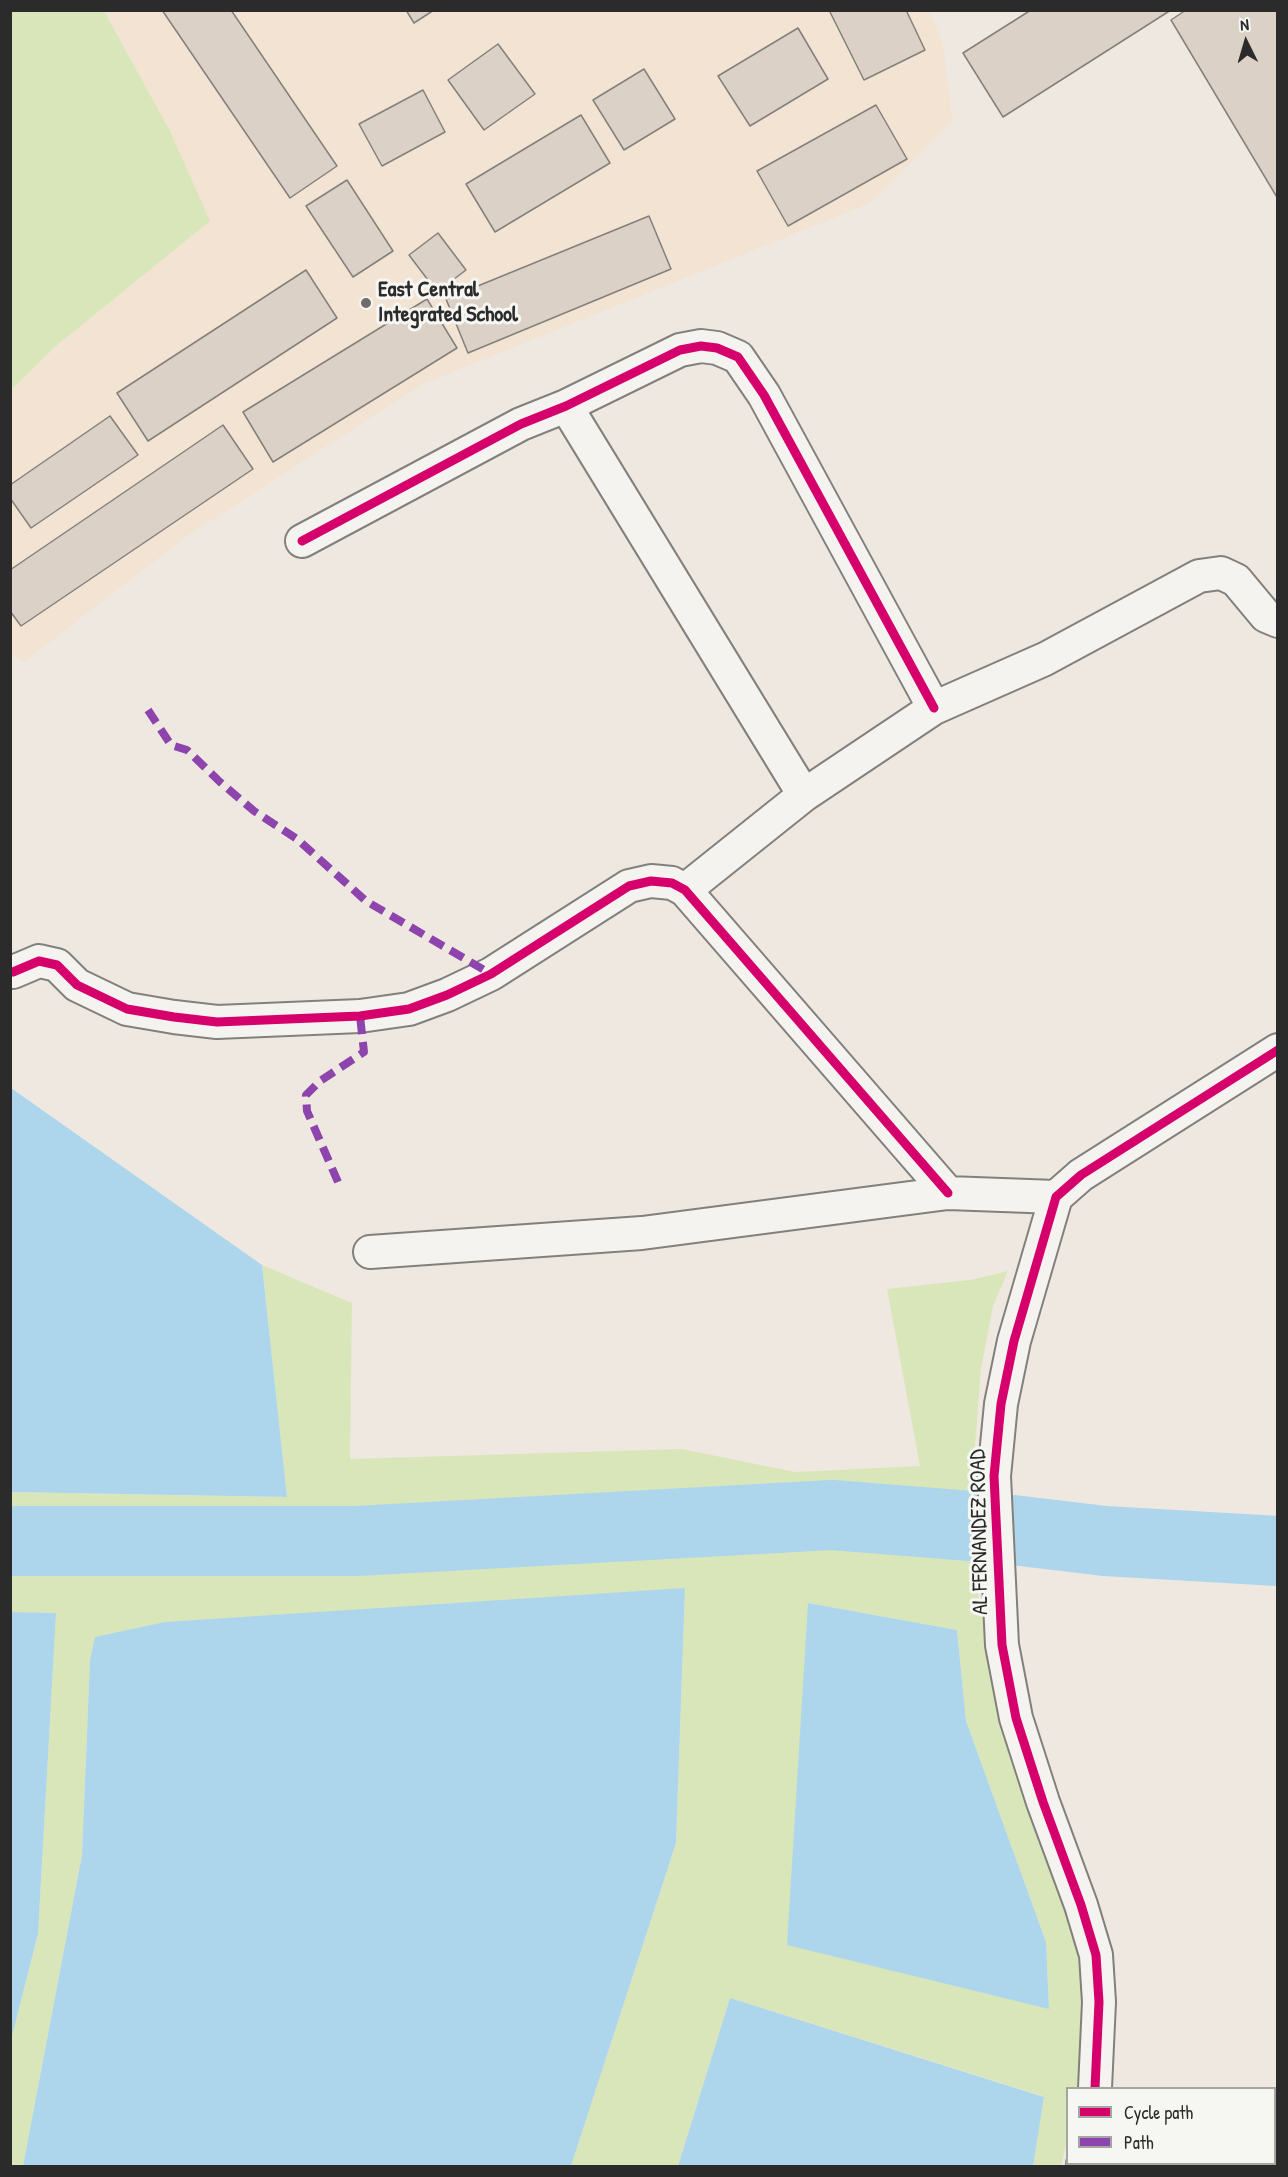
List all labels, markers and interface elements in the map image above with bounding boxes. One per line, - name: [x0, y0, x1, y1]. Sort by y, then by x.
- north arrow: [1216, 12, 1276, 72]
- text: N: [1239, 13, 1250, 35]
- place label: East Central Integrated School: [378, 277, 518, 328]
- marker: East Central Integrated School: [359, 296, 373, 310]
- street label: AL FERNANDEZ ROAD: [965, 1449, 995, 1615]
- legend: [1066, 2087, 1276, 2165]
- text: Cycle path: [1124, 2100, 1193, 2125]
- text: Path: [1124, 2130, 1153, 2155]

